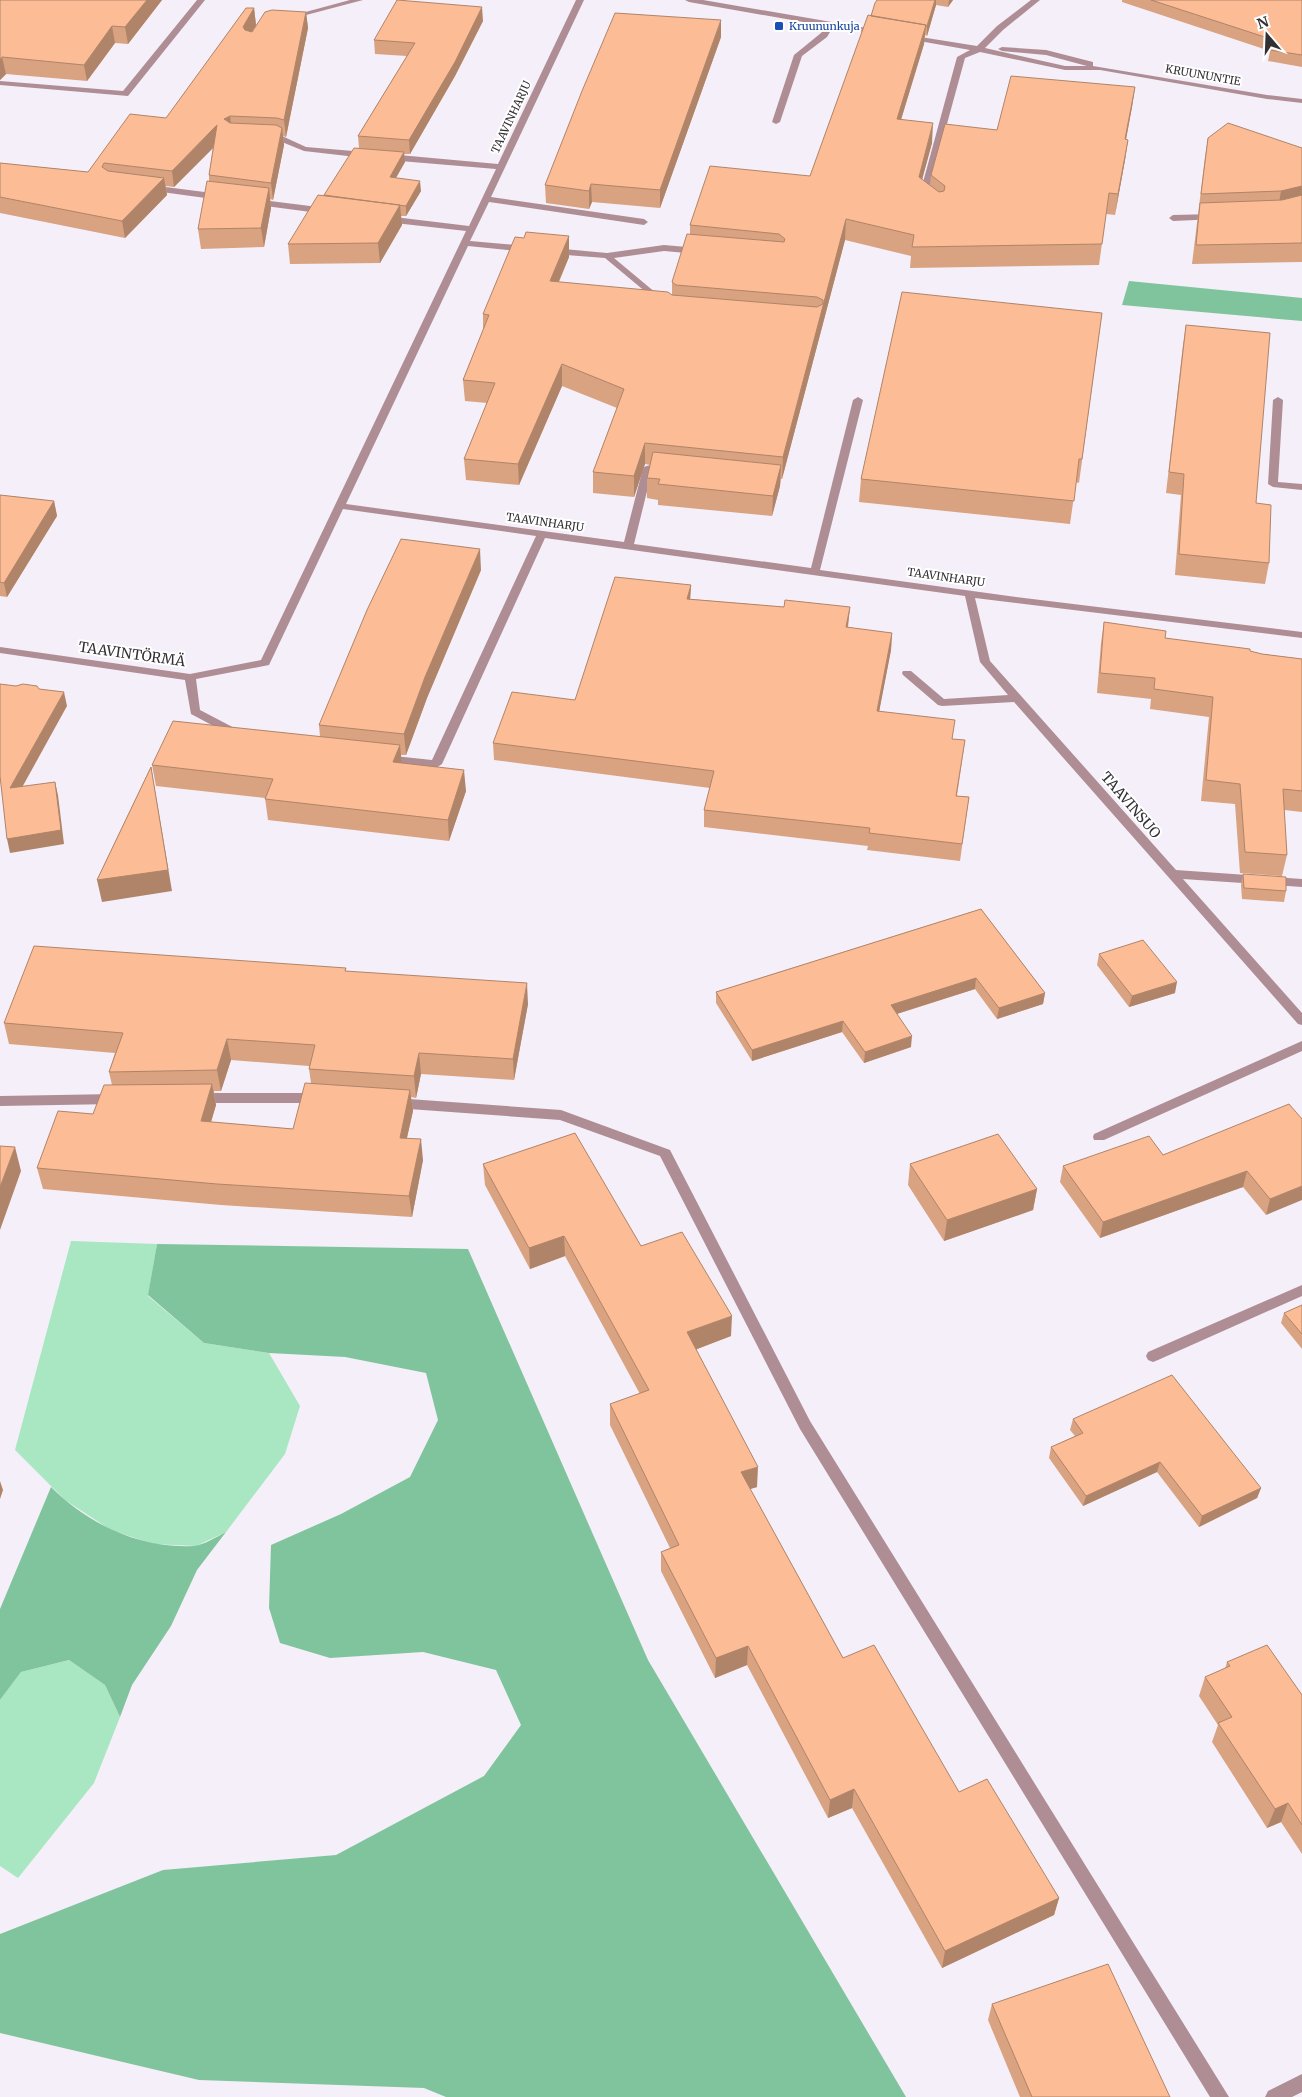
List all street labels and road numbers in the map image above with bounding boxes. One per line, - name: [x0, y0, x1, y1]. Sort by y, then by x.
- street label: KRUUNUNTIE: [1164, 61, 1242, 89]
- street label: TAAVINHARJU: [488, 79, 534, 155]
- street label: TAAVINHARJU: [505, 510, 585, 534]
- street label: TAAVINHARJU: [906, 565, 986, 589]
- street label: TAAVINTÖRMÄ: [77, 638, 187, 670]
- street label: TAAVINSUO: [1097, 768, 1165, 842]

